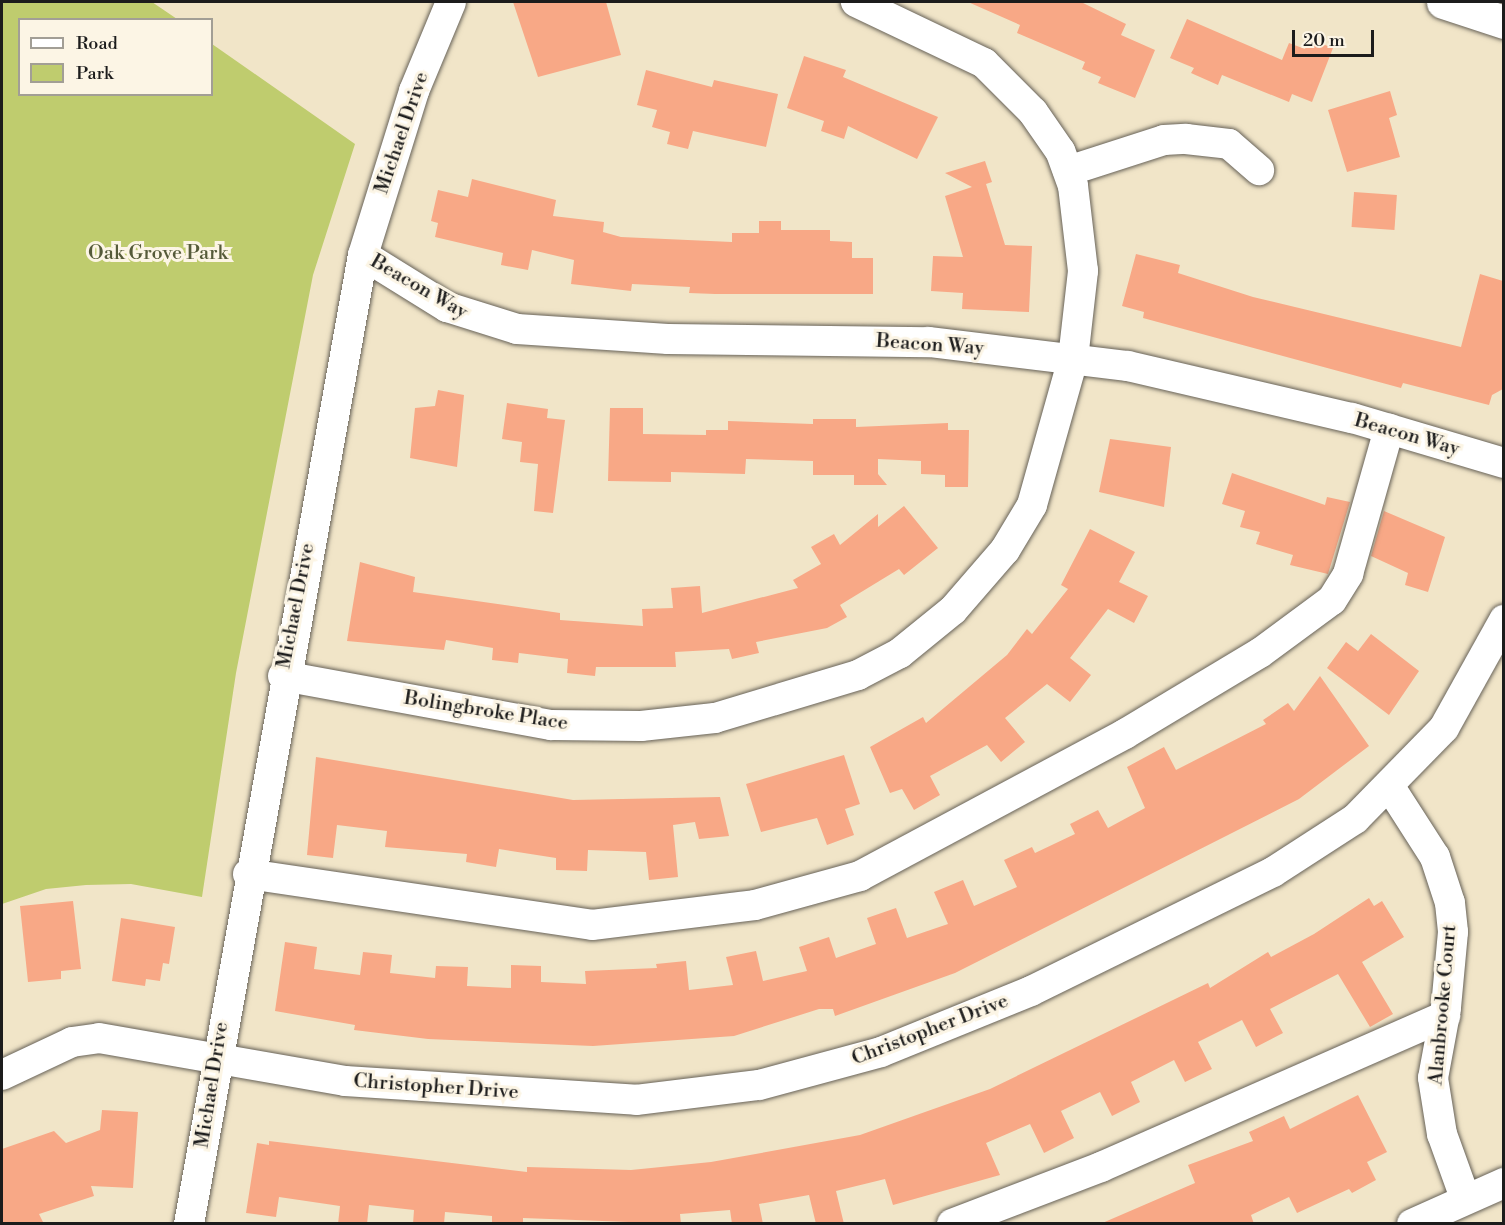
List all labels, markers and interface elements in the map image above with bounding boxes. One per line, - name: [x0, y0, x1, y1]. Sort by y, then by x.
- legend: [18, 18, 213, 96]
- scale bar: [1295, 18, 1378, 56]
- text: 20 m: [1303, 29, 1345, 52]
- text: Road: [76, 32, 118, 55]
- text: Park: [76, 62, 113, 85]
- street label: Michael Drive: [370, 69, 434, 197]
- park label: Oak Grove Park: [88, 241, 228, 265]
- street label: Beacon Way: [366, 250, 472, 324]
- street label: Beacon Way: [875, 329, 985, 361]
- street label: Beacon Way: [1352, 409, 1462, 461]
- street label: Michael Drive: [272, 541, 320, 671]
- street label: Bolingbroke Place: [402, 686, 570, 736]
- street label: Alanbrooke Court: [1424, 924, 1462, 1086]
- street label: Christopher Drive: [848, 989, 1012, 1071]
- street label: Michael Drive: [190, 1020, 234, 1150]
- street label: Christopher Drive: [353, 1069, 519, 1105]

